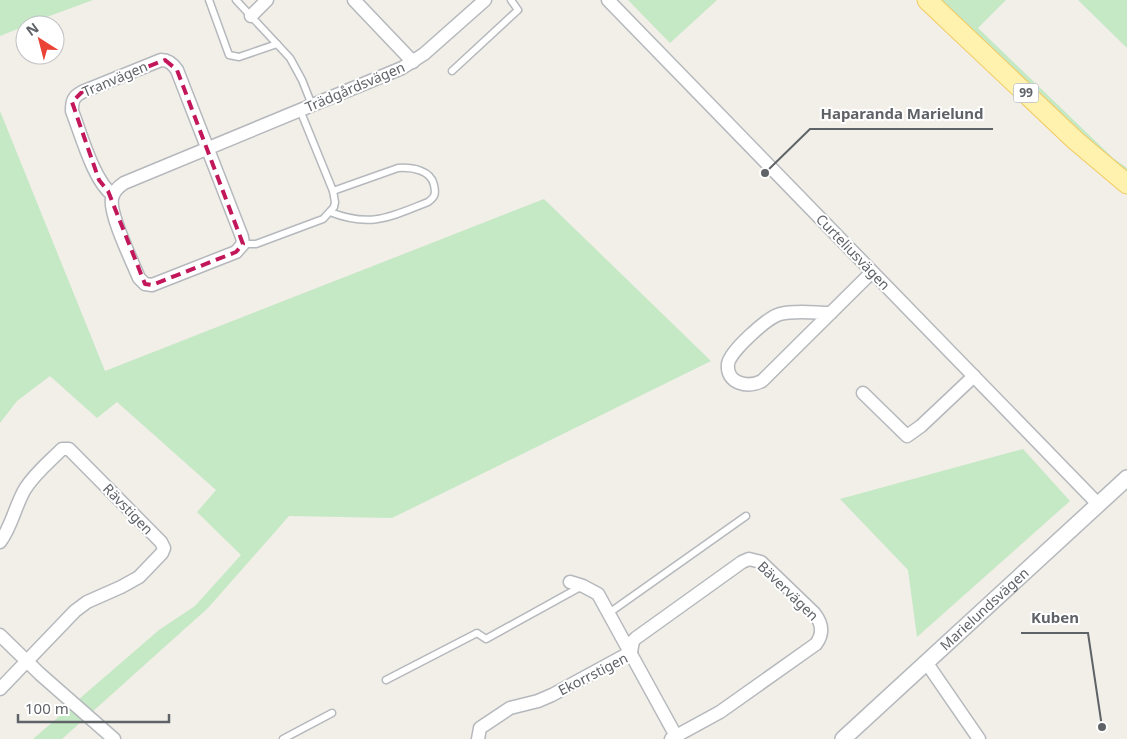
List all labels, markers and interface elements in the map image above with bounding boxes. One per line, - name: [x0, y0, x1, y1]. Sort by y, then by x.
- north arrow: [15, 15, 65, 65]
- text: N: [22, 18, 42, 40]
- street label: Tranvägen: [79, 56, 150, 101]
- street label: Trädgårdsvägen: [302, 57, 408, 116]
- road number: 99: [1014, 84, 1038, 102]
- callout: Haparanda Marielund: [810, 99, 993, 129]
- text: Haparanda Marielund: [820, 103, 984, 123]
- street label: Curteliusvägen: [812, 209, 895, 294]
- street label: Rävstigen: [99, 479, 157, 538]
- street label: Bävervägen: [754, 557, 823, 625]
- street label: Marielundsvägen: [936, 563, 1033, 654]
- callout: Kuben: [1021, 603, 1088, 633]
- text: Kuben: [1031, 607, 1079, 627]
- street label: Ekorrstigen: [555, 648, 631, 699]
- scale bar: [18, 692, 169, 724]
- text: 100 m: [25, 698, 69, 718]

